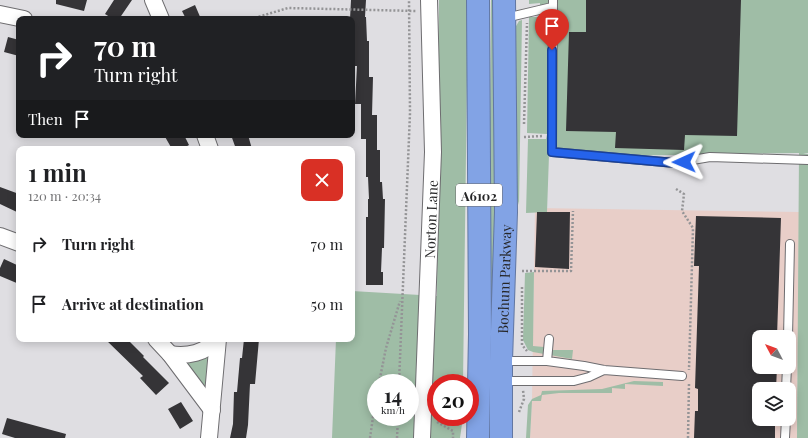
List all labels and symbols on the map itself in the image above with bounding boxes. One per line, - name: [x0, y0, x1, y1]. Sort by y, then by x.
- pin: [535, 9, 569, 50]
- position arrow: [663, 141, 705, 183]
- street label: Norton Lane: [419, 179, 441, 259]
- road number: A6102: [456, 184, 502, 206]
- street label: Bochum Parkway: [492, 224, 515, 334]
- north arrow: [752, 330, 796, 374]
- speed limit sign: 20: [427, 374, 479, 426]

